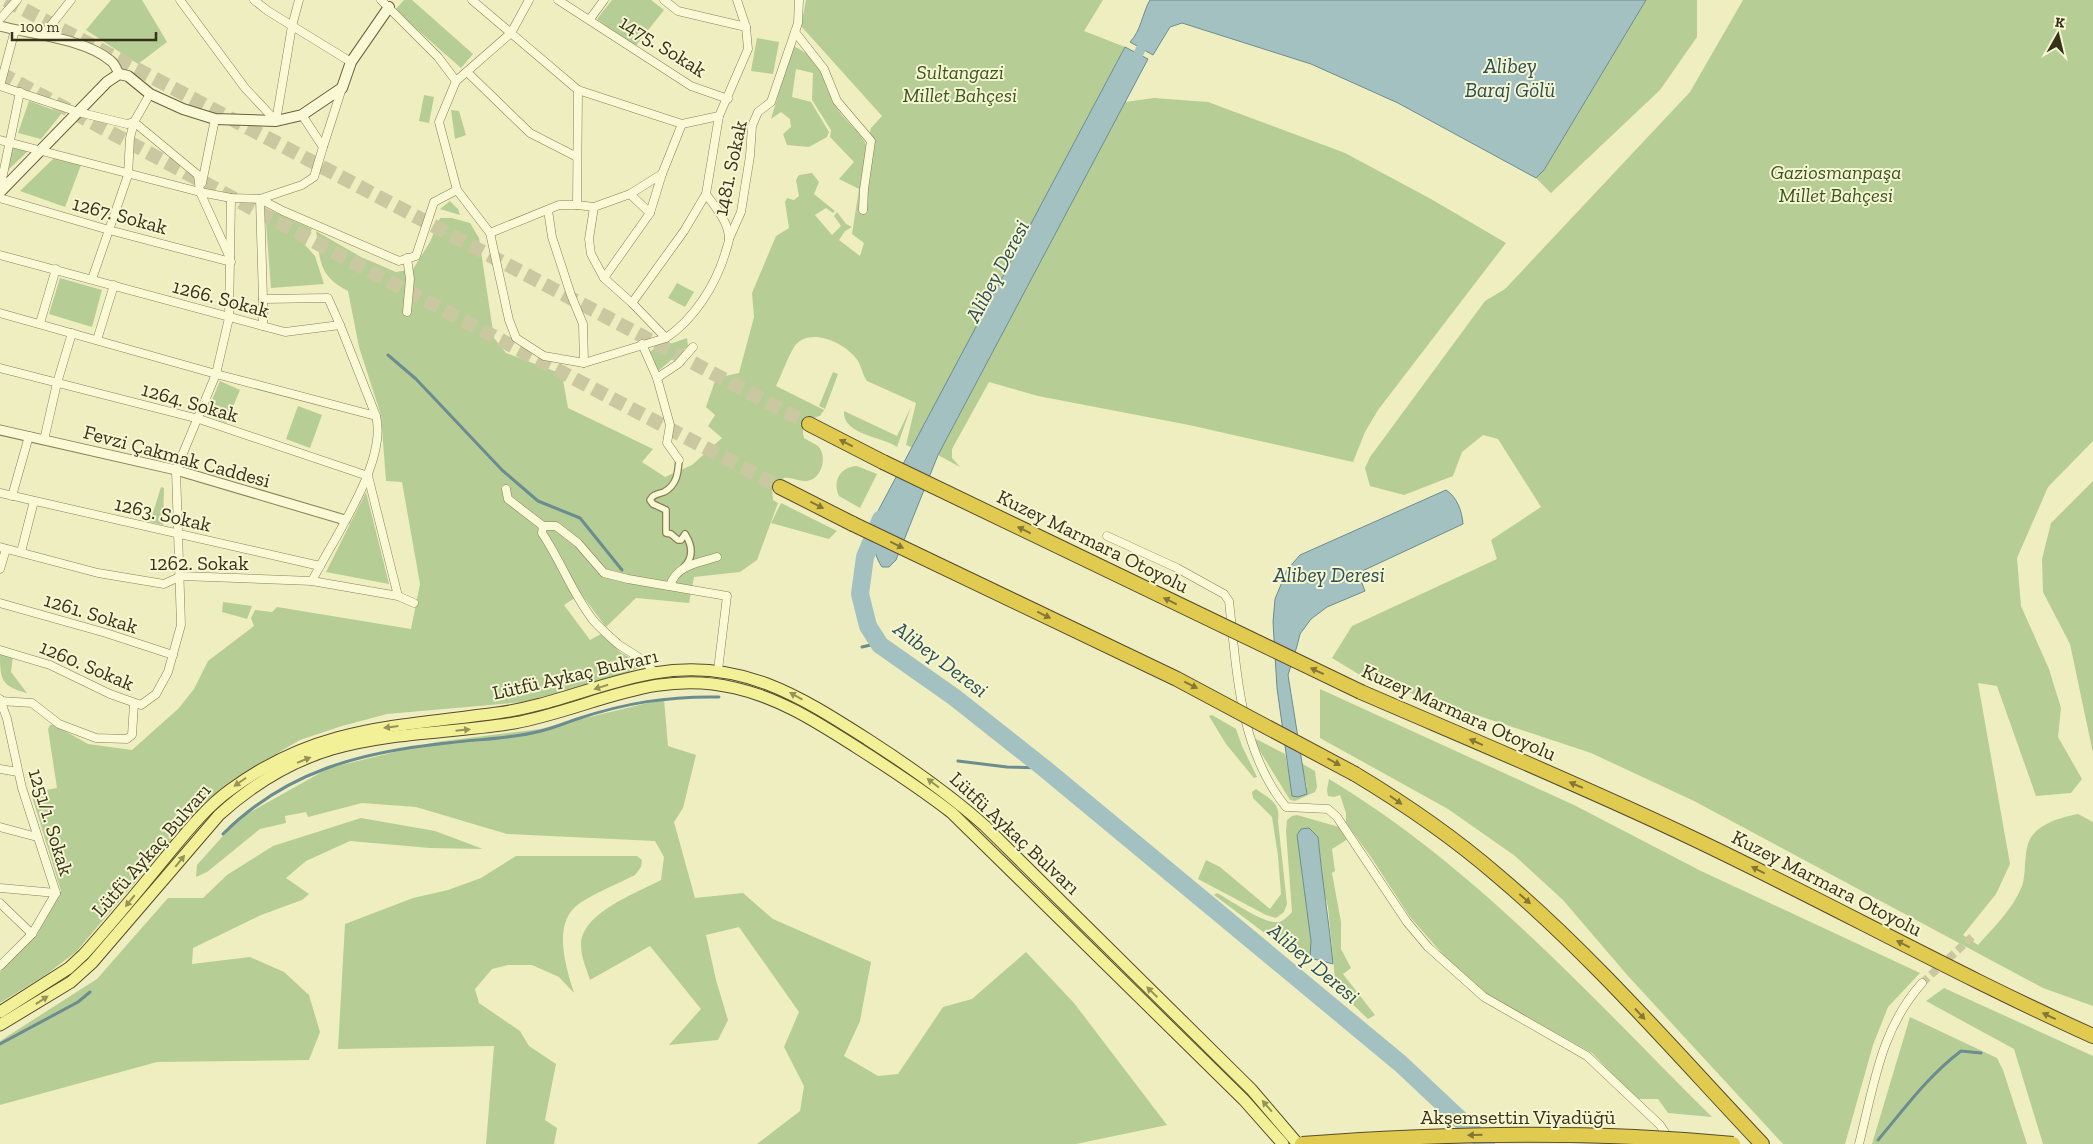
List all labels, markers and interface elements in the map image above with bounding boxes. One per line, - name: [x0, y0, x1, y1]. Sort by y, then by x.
- scale bar: [12, 10, 156, 42]
- street label: 1475. Sokak: [615, 10, 711, 82]
- north arrow: [2033, 10, 2083, 60]
- text: K: [2054, 14, 2066, 32]
- text: 100 m: [20, 18, 59, 36]
- water label: Alibey Baraj Gölü: [1465, 53, 1555, 102]
- park label: Sultangazi Millet Bahçesi: [903, 60, 1017, 107]
- street label: 1481. Sokak: [708, 117, 752, 218]
- park label: Gaziosmanpaşa Millet Bahçesi: [1771, 160, 1901, 207]
- street label: 1267. Sokak: [70, 191, 171, 239]
- water label: Alibey Deresi: [959, 216, 1034, 327]
- street label: 1266. Sokak: [170, 274, 273, 323]
- street label: 1264. Sokak: [139, 377, 242, 427]
- street label: Fevzi Çakmak Caddesi: [81, 419, 273, 493]
- one-way arrow: [839, 439, 853, 447]
- street label: Kuzey Marmara Otoyolu: [993, 484, 1193, 598]
- street label: 1263. Sokak: [112, 491, 214, 537]
- one-way arrow: [810, 501, 824, 509]
- one-way arrow: [1017, 526, 1031, 534]
- one-way arrow: [890, 541, 905, 549]
- street label: 1262. Sokak: [149, 551, 249, 575]
- water label: Alibey Deresi: [1272, 562, 1385, 587]
- street label: 1261. Sokak: [41, 587, 141, 639]
- one-way arrow: [1163, 597, 1178, 605]
- one-way arrow: [1037, 611, 1051, 619]
- water label: Alibey Deresi: [888, 615, 993, 703]
- street label: 1260. Sokak: [36, 634, 138, 696]
- street label: Lütfü Aykaç Bulvarı: [490, 643, 660, 705]
- street label: Kuzey Marmara Otoyolu: [1358, 658, 1560, 766]
- one-way arrow: [1310, 667, 1324, 675]
- one-way arrow: [1183, 681, 1198, 689]
- one-way arrow: [594, 684, 609, 692]
- one-way arrow: [789, 692, 804, 700]
- one-way arrow: [382, 723, 398, 731]
- one-way arrow: [456, 726, 472, 734]
- one-way arrow: [1469, 738, 1483, 746]
- one-way arrow: [297, 756, 312, 764]
- one-way arrow: [1327, 757, 1341, 766]
- street label: 1251/1. Sokak: [23, 766, 79, 879]
- street label: Lütfü Aykaç Bulvarı: [945, 767, 1085, 900]
- one-way arrow: [233, 777, 247, 787]
- street label: Lütfü Aykaç Bulvarı: [87, 778, 216, 922]
- one-way arrow: [926, 778, 940, 788]
- one-way arrow: [1569, 781, 1584, 789]
- one-way arrow: [1390, 795, 1403, 805]
- street label: Kuzey Marmara Otoyolu: [1728, 825, 1926, 941]
- one-way arrow: [175, 855, 186, 868]
- one-way arrow: [1751, 866, 1766, 874]
- one-way arrow: [1518, 893, 1530, 905]
- one-way arrow: [124, 894, 135, 907]
- water label: Alibey Deresi: [1262, 917, 1365, 1008]
- one-way arrow: [1896, 940, 1910, 948]
- one-way arrow: [1146, 986, 1158, 998]
- one-way arrow: [35, 996, 49, 1005]
- one-way arrow: [1634, 1008, 1646, 1020]
- one-way arrow: [2042, 1012, 2056, 1020]
- one-way arrow: [1261, 1101, 1273, 1113]
- street label: Akşemsettin Viyadüğü: [1421, 1105, 1615, 1129]
- one-way arrow: [1466, 1131, 1482, 1139]

